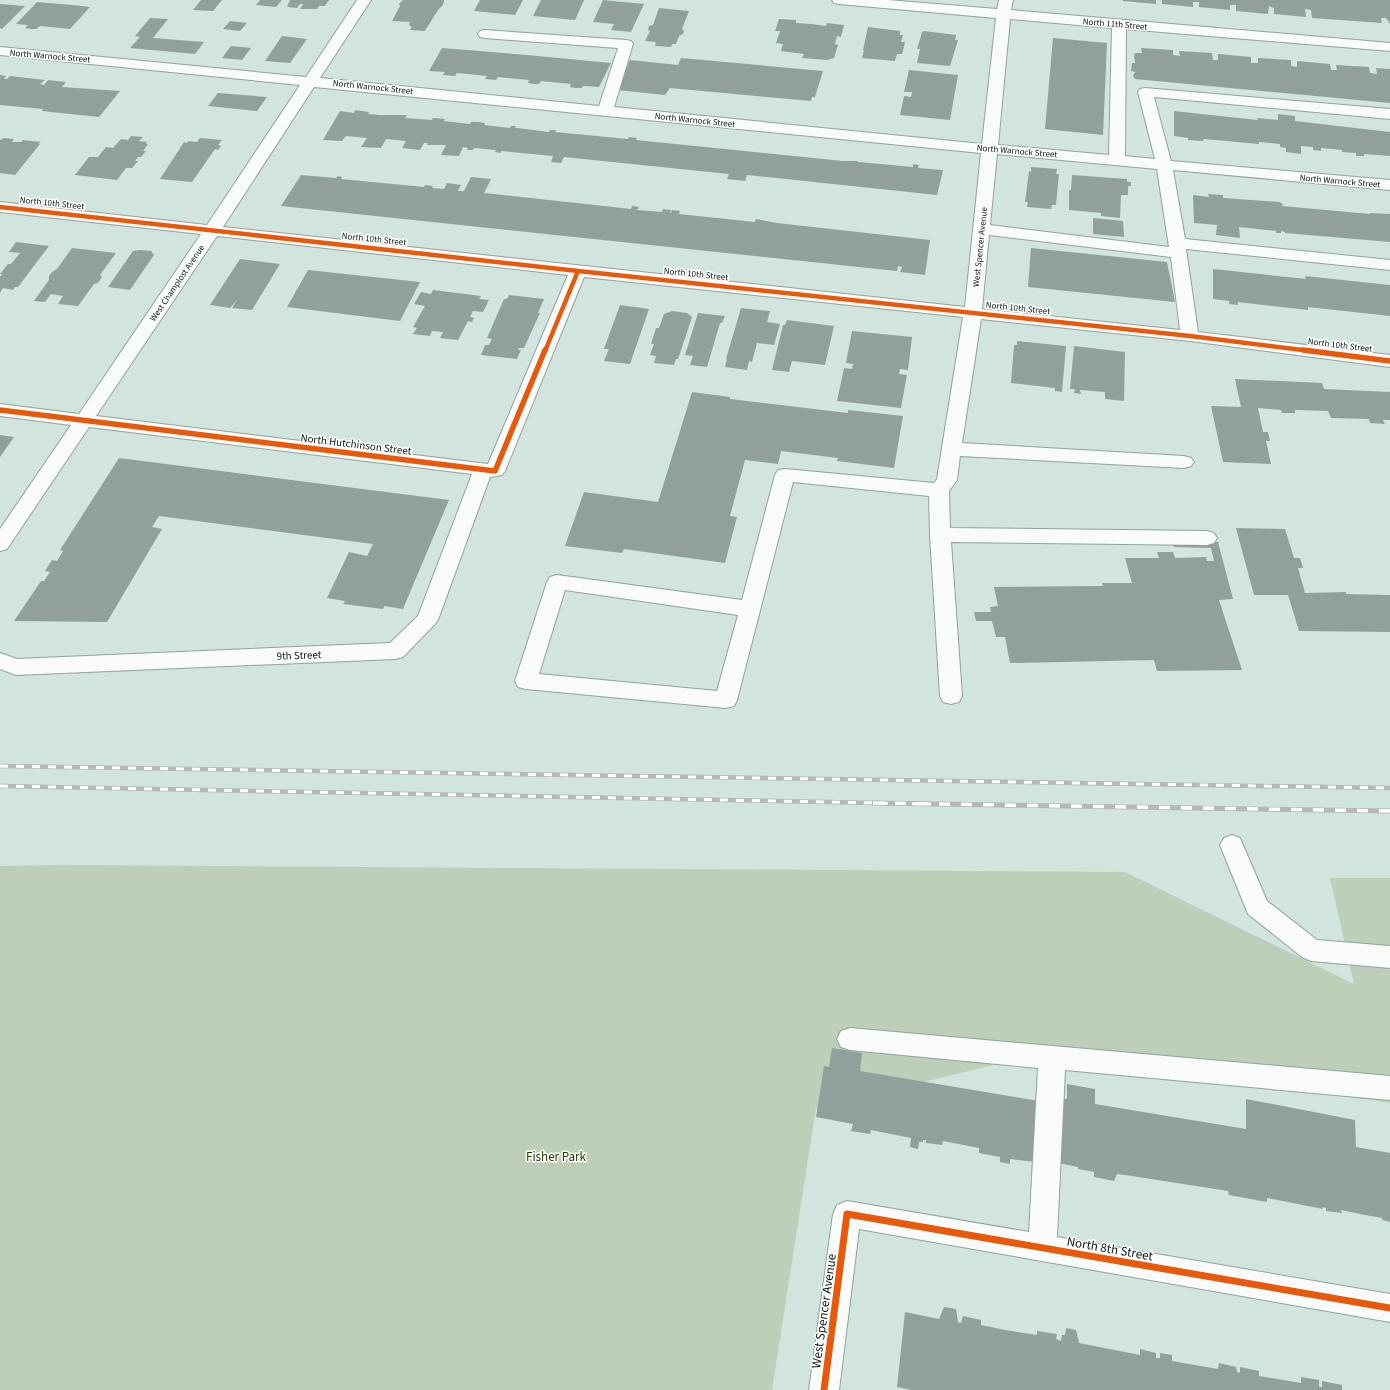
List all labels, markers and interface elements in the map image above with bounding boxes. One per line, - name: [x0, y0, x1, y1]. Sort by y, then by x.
- street label: North 11th Street: [1082, 15, 1148, 34]
- street label: North Warnock Street: [9, 46, 91, 66]
- street label: North Warnock Street: [332, 77, 414, 98]
- street label: North Warnock Street: [654, 110, 736, 131]
- street label: North Warnock Street: [976, 141, 1058, 161]
- street label: North Warnock Street: [1299, 171, 1381, 191]
- street label: North 10th Street: [19, 194, 85, 213]
- street label: West Spencer Avenue: [970, 206, 991, 288]
- street label: North 10th Street: [341, 230, 407, 249]
- street label: West Champlost Avenue: [147, 242, 208, 324]
- street label: North 10th Street: [663, 265, 729, 284]
- street label: North 10th Street: [985, 299, 1051, 318]
- street label: North 10th Street: [1307, 335, 1373, 356]
- street label: North Hutchinson Street: [300, 430, 413, 459]
- street label: 9th Street: [276, 647, 322, 664]
- park label: Fisher Park: [526, 1148, 587, 1166]
- street label: North 8th Street: [1065, 1233, 1155, 1266]
- street label: West Spencer Avenue: [807, 1253, 841, 1370]

